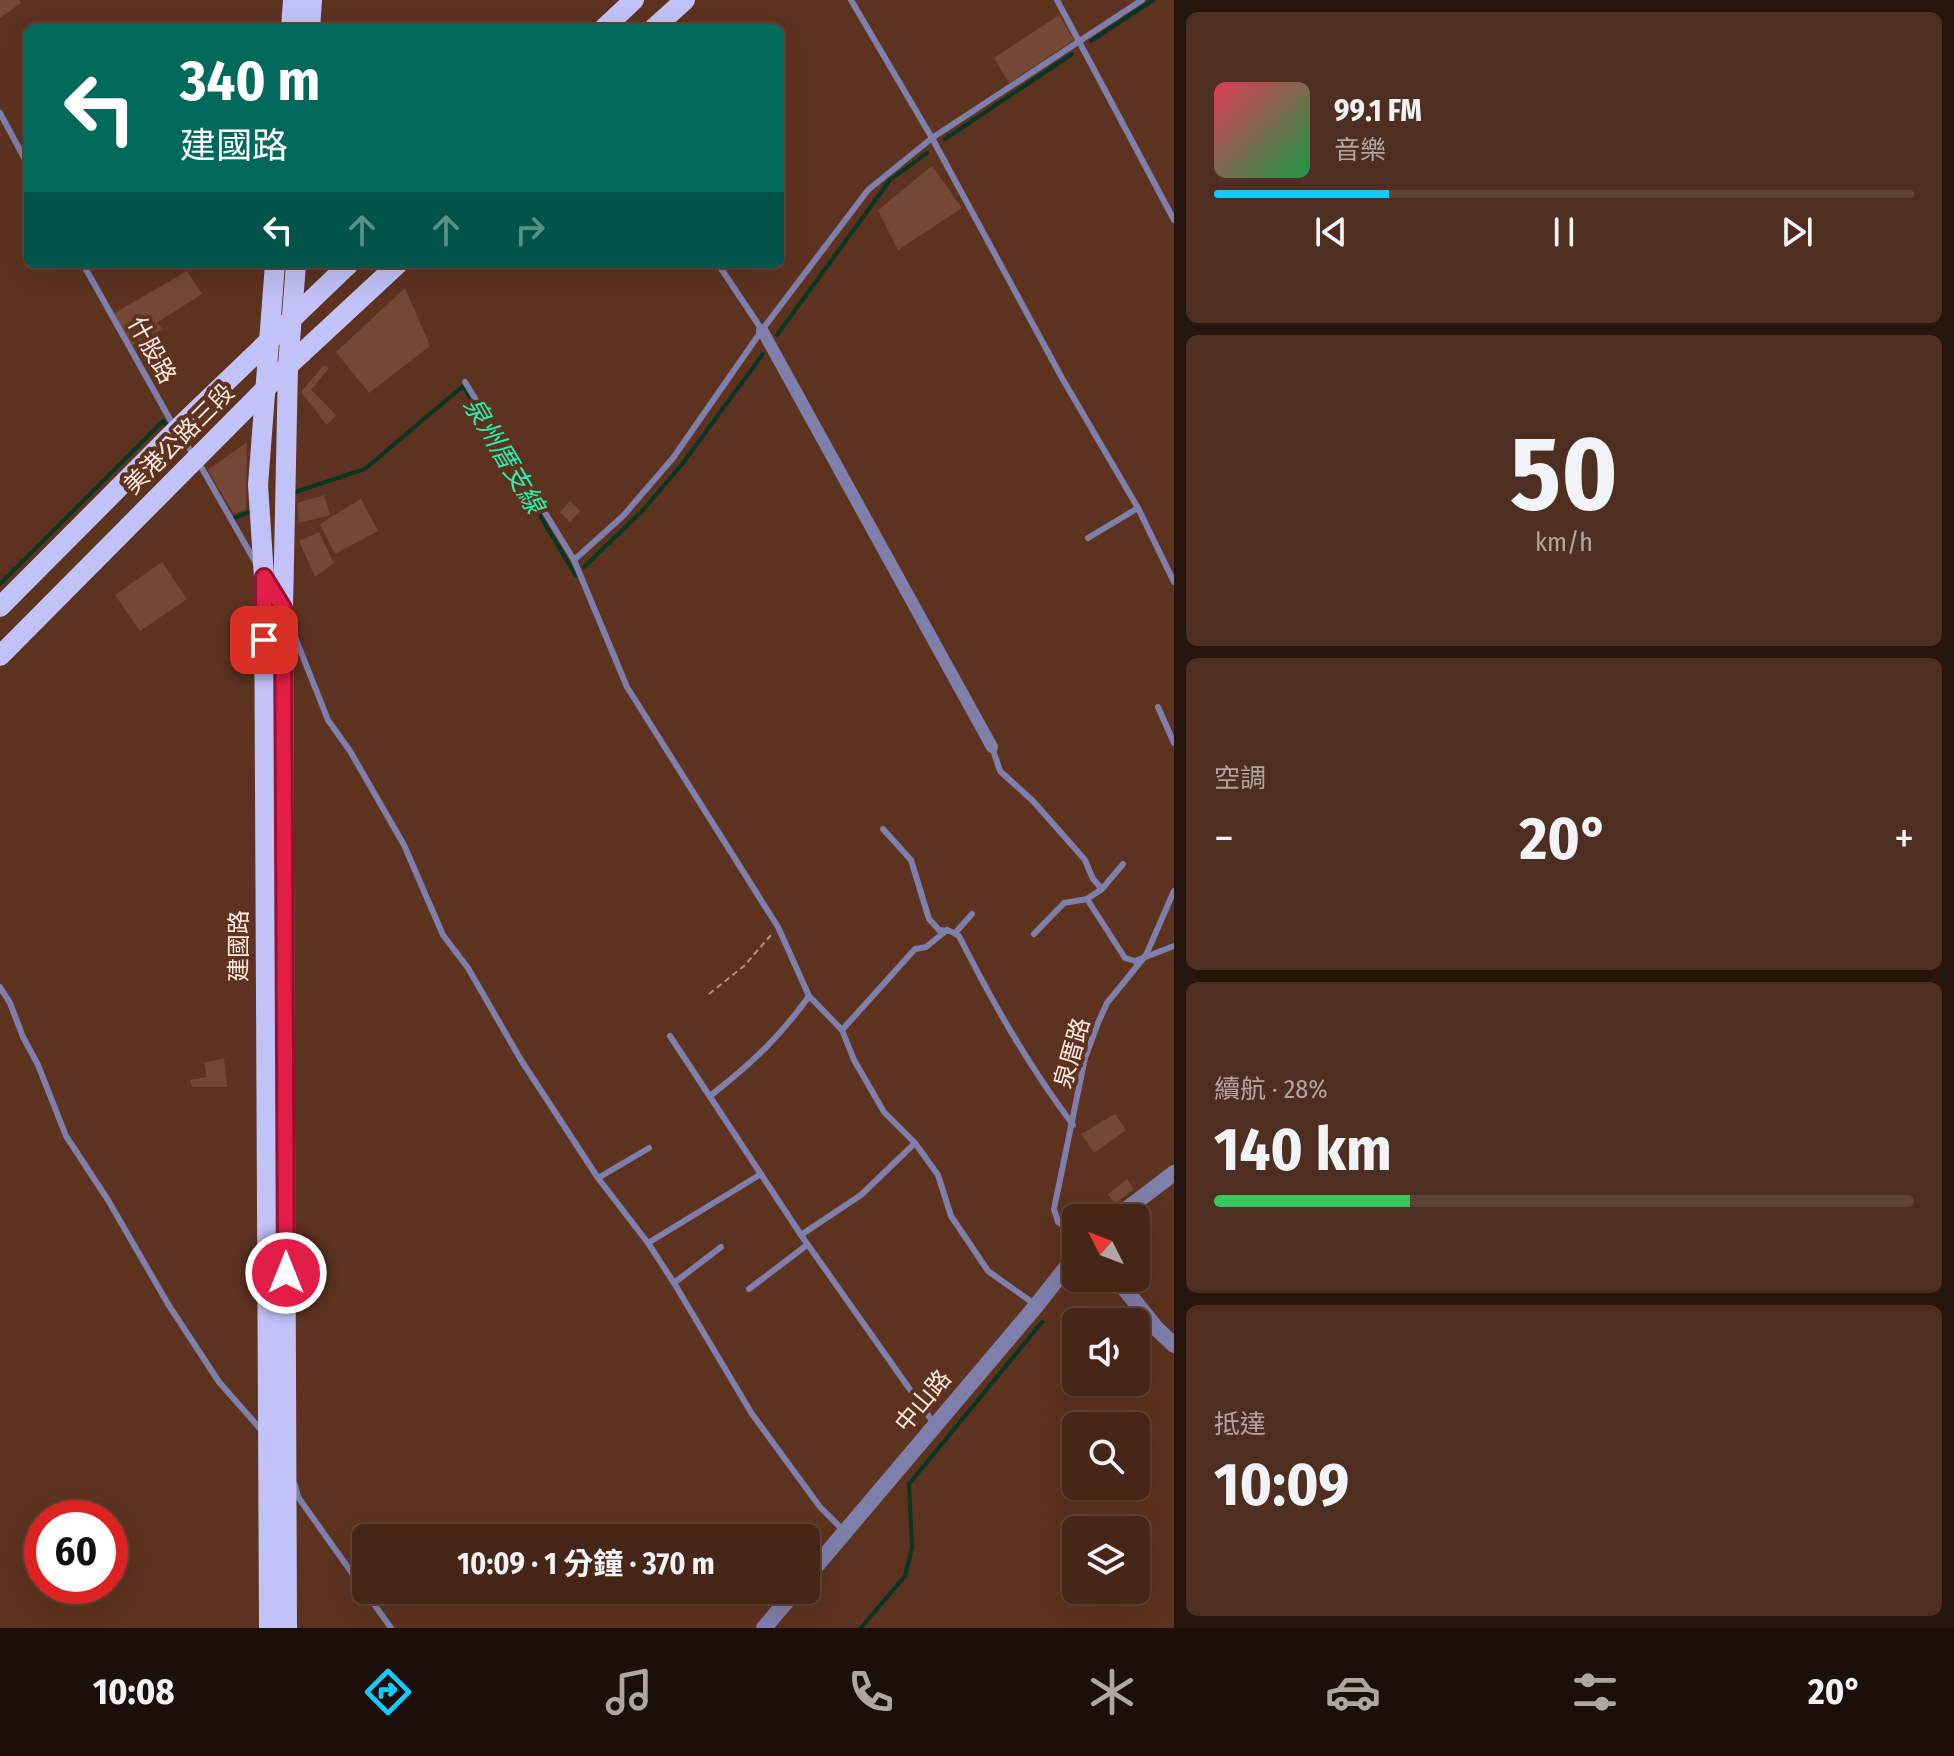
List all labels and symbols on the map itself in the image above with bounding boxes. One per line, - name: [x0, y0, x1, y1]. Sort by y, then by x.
- street label: 什股路: [122, 312, 182, 388]
- street label: 美港公路三段: [118, 378, 240, 500]
- water label: 泉州厝支線: [457, 392, 552, 522]
- pin: [230, 606, 298, 674]
- street label: 建國路: [225, 910, 253, 982]
- street label: 泉厝路: [1049, 1015, 1095, 1091]
- north arrow: [1062, 1204, 1150, 1292]
- position arrow: [244, 1231, 328, 1315]
- street label: 中山路: [889, 1364, 957, 1438]
- speed limit sign: 60: [24, 1500, 128, 1604]

